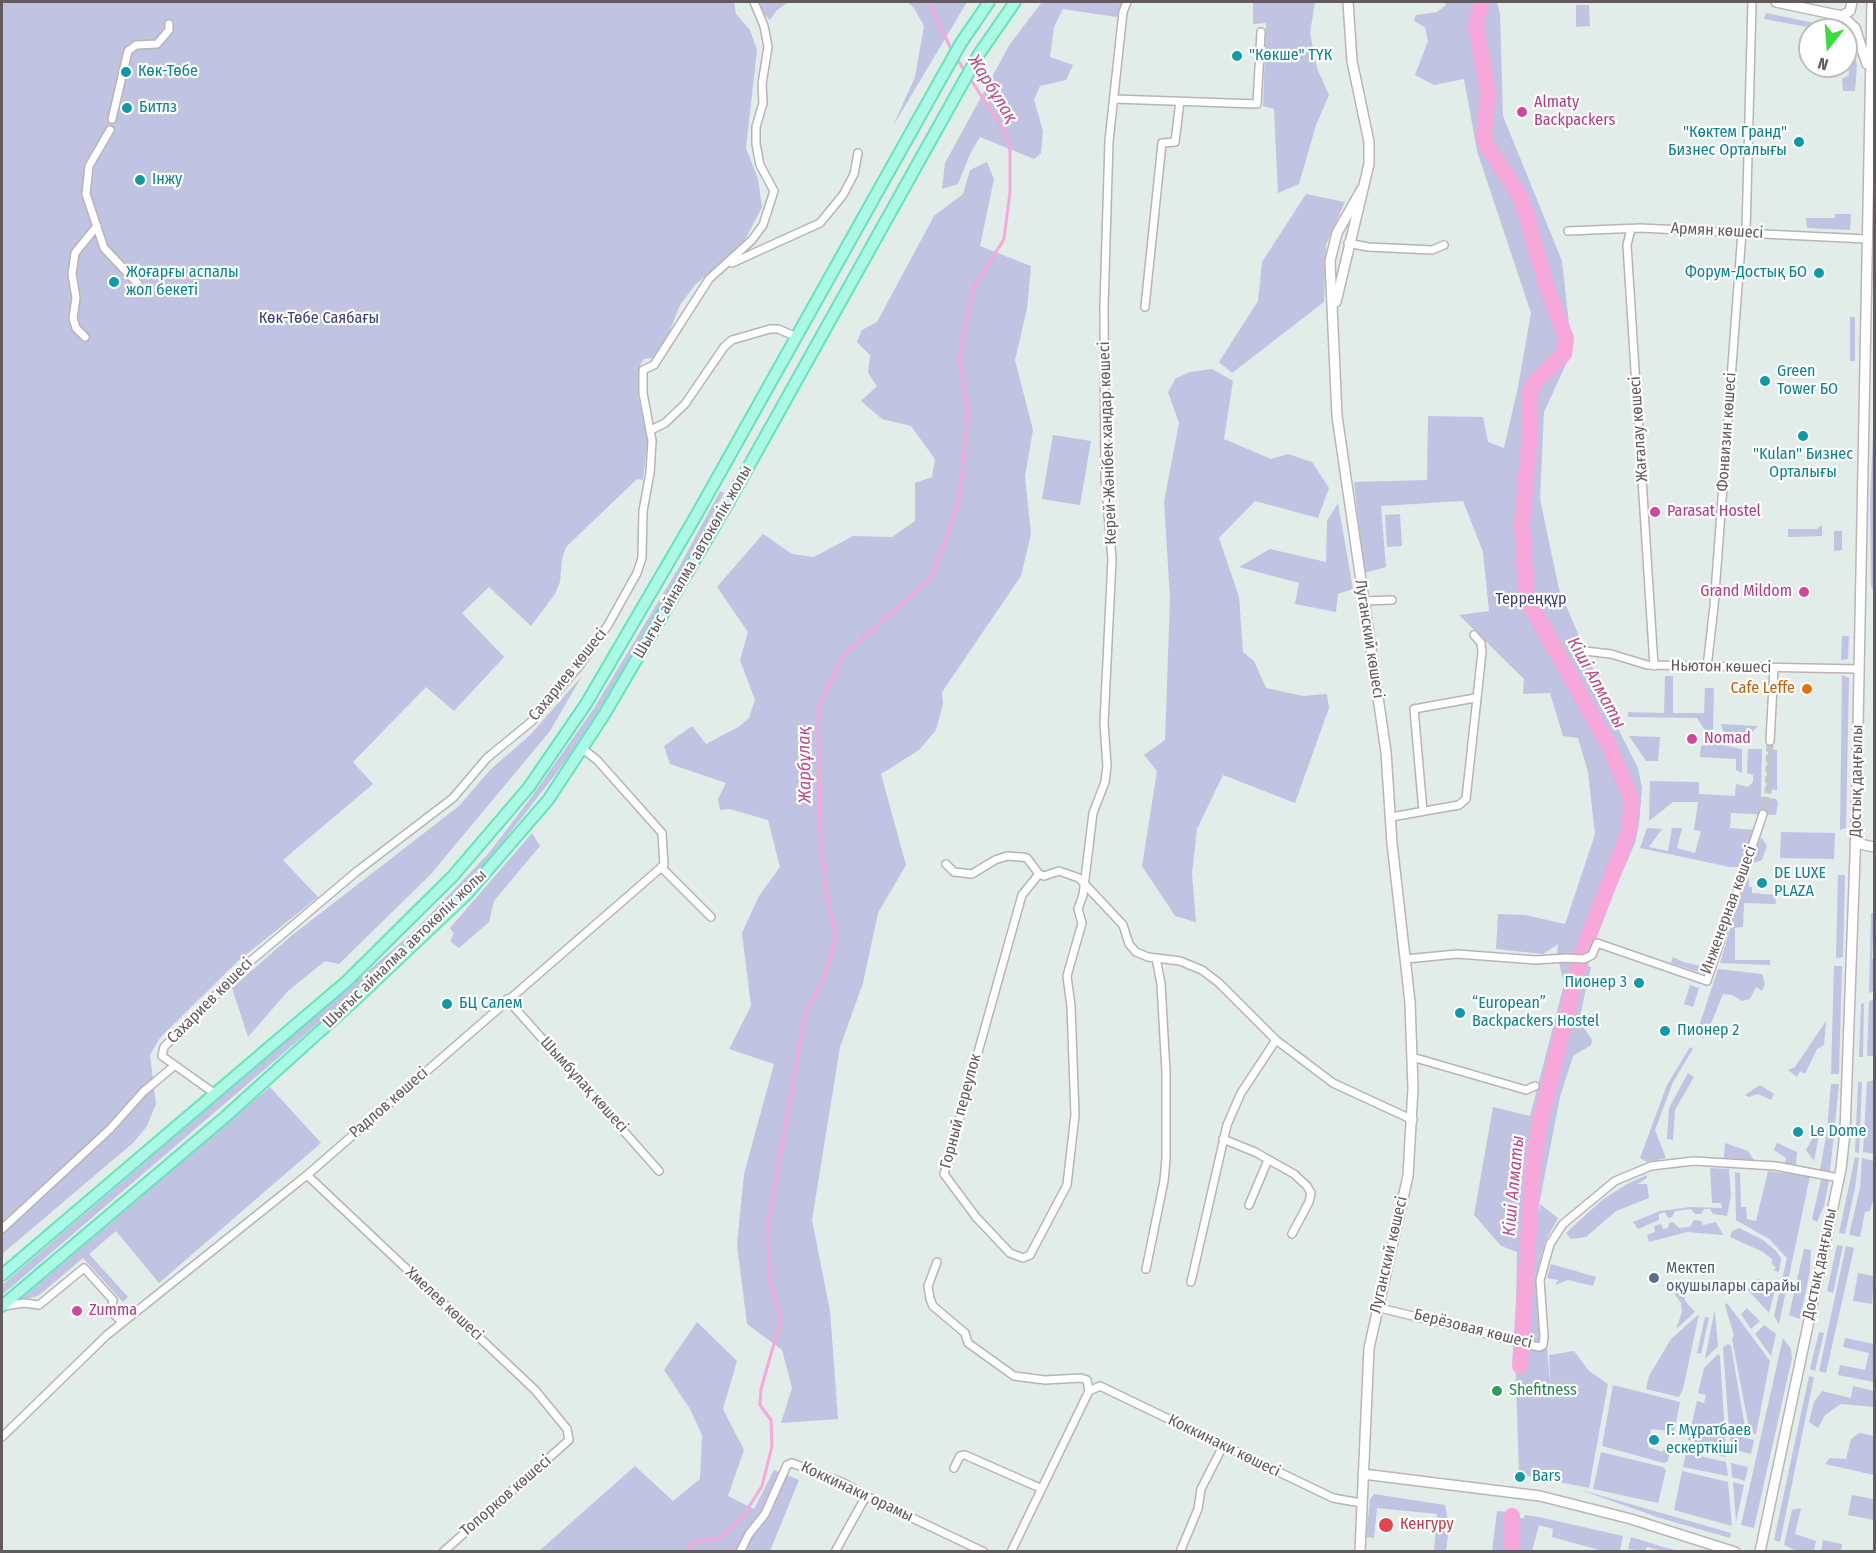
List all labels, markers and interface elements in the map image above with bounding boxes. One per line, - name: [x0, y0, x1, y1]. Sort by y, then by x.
- north arrow: [1798, 18, 1858, 78]
- place label: "Көкше" ТҮК: [1249, 46, 1332, 66]
- marker: "Көкше" ТҮК: [1230, 49, 1244, 63]
- water label: Жарбұлақ: [963, 51, 1021, 127]
- text: N: [1816, 53, 1831, 74]
- place label: Көк-Төбе: [138, 62, 198, 82]
- marker: Көк-Төбе: [119, 65, 133, 79]
- place label: Almaty Backpackers: [1534, 93, 1615, 131]
- place label: Битлз: [139, 98, 177, 118]
- marker: Битлз: [120, 101, 134, 115]
- marker: Almaty Backpackers: [1515, 105, 1529, 119]
- place label: "Көктем Гранд" Бизнес Орталығы: [1668, 123, 1787, 161]
- marker: "Көктем Гранд" Бизнес Орталығы: [1792, 135, 1806, 149]
- place label: Інжу: [152, 170, 182, 190]
- marker: Інжу: [133, 173, 147, 187]
- street label: Армян көшесі: [1670, 219, 1764, 243]
- place label: Жоғарғы аспалы жол бекеті: [126, 263, 239, 301]
- place label: Форум-Достық БО: [1685, 263, 1807, 283]
- marker: Форум-Достық БО: [1812, 266, 1826, 280]
- marker: Жоғарғы аспалы жол бекеті: [107, 275, 121, 289]
- park label: Көк-Төбе Саябағы: [259, 309, 379, 329]
- street label: Керей-Жәнібек хандар көшесі: [1095, 341, 1121, 545]
- place label: Green Tower БО: [1777, 362, 1838, 400]
- street label: Фонвизин көшесі: [1713, 372, 1741, 492]
- marker: Green Tower БО: [1758, 374, 1772, 388]
- street label: Жағалау көшесі: [1626, 376, 1652, 482]
- marker: "Kulan" Бизнес Орталығы: [1796, 429, 1810, 443]
- place label: "Kulan" Бизнес Орталығы: [1753, 445, 1853, 483]
- street label: Шығыс айналма автокөлік жолы: [630, 462, 756, 662]
- place label: Parasat Hostel: [1667, 502, 1761, 522]
- marker: Parasat Hostel: [1648, 505, 1662, 519]
- street label: Луганский көшесі: [1350, 578, 1388, 700]
- place label: Grand Mildom: [1700, 582, 1792, 602]
- marker: Grand Mildom: [1797, 585, 1811, 599]
- park label: Терреңқұр: [1495, 590, 1567, 610]
- street label: Сахариев көшесі: [525, 625, 611, 725]
- water label: Кіші Алматы: [1562, 634, 1630, 732]
- street label: Ньютон көшесі: [1670, 657, 1772, 677]
- place label: Cafe Leffe: [1731, 679, 1795, 699]
- marker: Cafe Leffe: [1800, 682, 1814, 696]
- street label: Достық даңғылы: [1846, 724, 1868, 838]
- water label: Жарбұлақ: [794, 726, 816, 804]
- place label: Nomad: [1704, 729, 1751, 749]
- marker: Nomad: [1685, 732, 1699, 746]
- street label: Инженерная көшесі: [1697, 843, 1761, 977]
- place label: DE LUXE PLAZA: [1774, 864, 1826, 902]
- street label: Шығыс айналма автокөлік жолы: [319, 866, 491, 1032]
- marker: DE LUXE PLAZA: [1755, 876, 1769, 890]
- street label: Сахариев көшесі: [163, 954, 257, 1048]
- place label: Пионер 3: [1564, 973, 1627, 993]
- marker: Пионер 3: [1632, 976, 1646, 990]
- place label: БЦ Салем: [459, 994, 522, 1014]
- place label: “European” Backpackers Hostel: [1472, 994, 1599, 1032]
- marker: БЦ Салем: [440, 997, 454, 1011]
- marker: “European” Backpackers Hostel: [1453, 1006, 1467, 1020]
- place label: Пионер 2: [1677, 1021, 1739, 1041]
- marker: Пионер 2: [1658, 1024, 1672, 1038]
- street label: Шымбұлақ көшесі: [536, 1033, 632, 1137]
- street label: Горный переулок: [936, 1052, 986, 1170]
- street label: Радлов көшесі: [346, 1064, 432, 1142]
- place label: Le Dome: [1810, 1122, 1866, 1142]
- marker: Le Dome: [1791, 1125, 1805, 1139]
- water label: Кіші Алматы: [1499, 1135, 1529, 1237]
- street label: Луганский көшесі: [1366, 1194, 1412, 1316]
- street label: Достық даңғылы: [1799, 1207, 1841, 1321]
- place label: Мектеп оқушылары сарайы: [1666, 1259, 1800, 1297]
- street label: Хмелев көшесі: [401, 1263, 487, 1345]
- marker: Мектеп оқушылары сарайы: [1647, 1271, 1661, 1285]
- place label: Zumma: [89, 1301, 137, 1321]
- marker: Zumma: [70, 1304, 84, 1318]
- street label: Берёзовая көшесі: [1412, 1305, 1534, 1353]
- place label: Shefitness: [1509, 1381, 1577, 1401]
- marker: Shefitness: [1490, 1384, 1504, 1398]
- street label: Коккинаки көшесі: [1165, 1411, 1283, 1481]
- place label: Г. Мұратбаев ескерткіші: [1666, 1421, 1751, 1459]
- marker: Г. Мұратбаев ескерткіші: [1647, 1433, 1661, 1447]
- street label: Топорков көшесі: [457, 1451, 555, 1541]
- street label: Коккинаки орамы: [798, 1458, 916, 1526]
- place label: Bars: [1532, 1467, 1561, 1487]
- marker: Bars: [1513, 1470, 1527, 1484]
- place label: Кенгуру: [1400, 1515, 1454, 1535]
- marker: Кенгуру: [1377, 1516, 1395, 1534]

